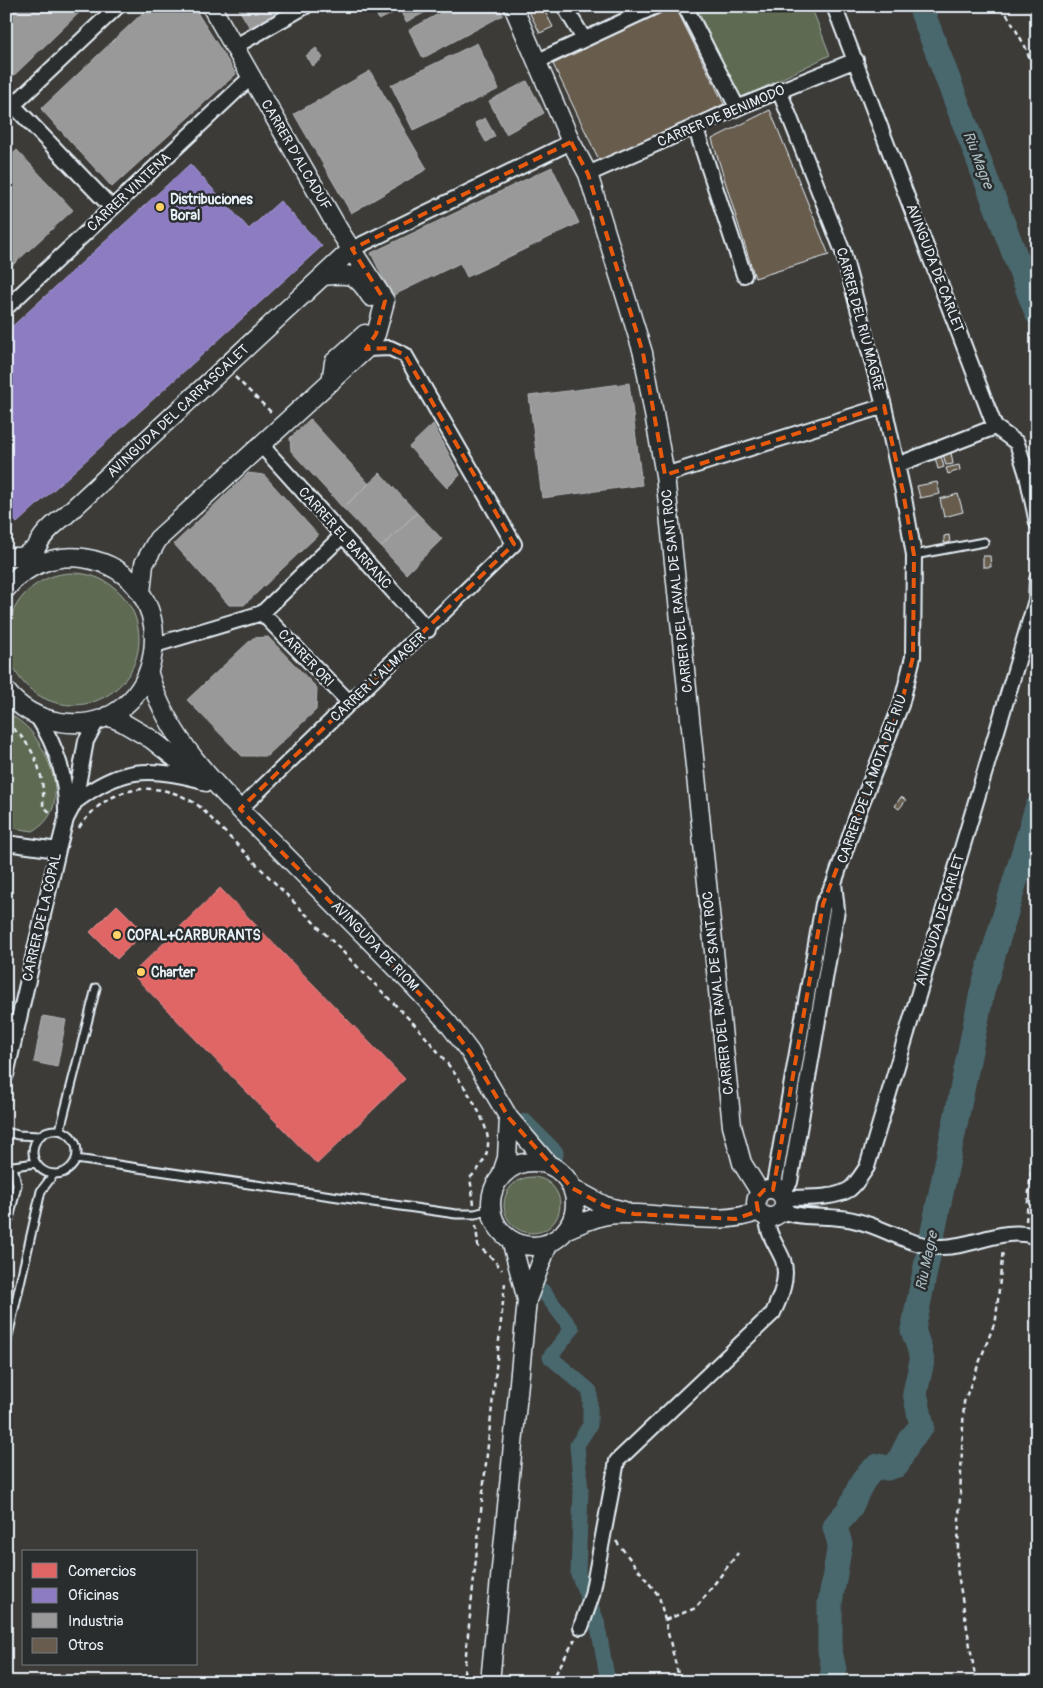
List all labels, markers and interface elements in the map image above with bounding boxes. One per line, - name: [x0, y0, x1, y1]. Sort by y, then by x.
- street label: CARRER DE BENIMODO: [655, 81, 787, 151]
- street label: CARRER D'ALCADUF: [257, 97, 335, 213]
- water label: Riu Magre: [958, 129, 998, 193]
- street label: CARRER VINTENA: [84, 149, 174, 235]
- place label: Distribuciones Boral: [170, 191, 253, 224]
- marker: Distribuciones Boral: [154, 201, 166, 213]
- street label: AVINGUDA DE CARLET: [903, 201, 967, 335]
- street label: CARRER DEL RIU MAGRE: [833, 246, 887, 392]
- street label: AVINGUDA DEL CARRASCALET: [104, 341, 252, 481]
- street label: CARRER EL BARRANC: [295, 484, 395, 593]
- street label: CARRER DEL RAVAL DE SANT ROC: [658, 488, 696, 693]
- street label: CARRER ORI: [274, 626, 338, 690]
- street label: CARRER L'ALMAGER: [327, 629, 429, 725]
- street label: CARRER DE LA MOTA DEL RIU: [834, 692, 910, 866]
- street label: CARRER DE LA COPAL: [19, 851, 65, 983]
- street label: AVINGUDA DE CARLET: [912, 852, 968, 988]
- street label: CARRER DEL RAVAL DE SANT ROC: [699, 890, 737, 1095]
- street label: AVINGUDA DE RIOM: [328, 897, 422, 995]
- place label: COPAL+CARBURANTS: [127, 927, 261, 944]
- marker: COPAL+CARBURANTS: [111, 929, 123, 941]
- place label: Charter: [151, 964, 196, 981]
- marker: Charter: [135, 966, 147, 978]
- water label: Riu Magre: [911, 1228, 943, 1292]
- legend: [22, 1550, 198, 1666]
- text: Comercios: [68, 1562, 136, 1581]
- text: Oficinas: [68, 1586, 119, 1605]
- text: Industria: [68, 1612, 123, 1631]
- text: Otros: [68, 1636, 104, 1655]

